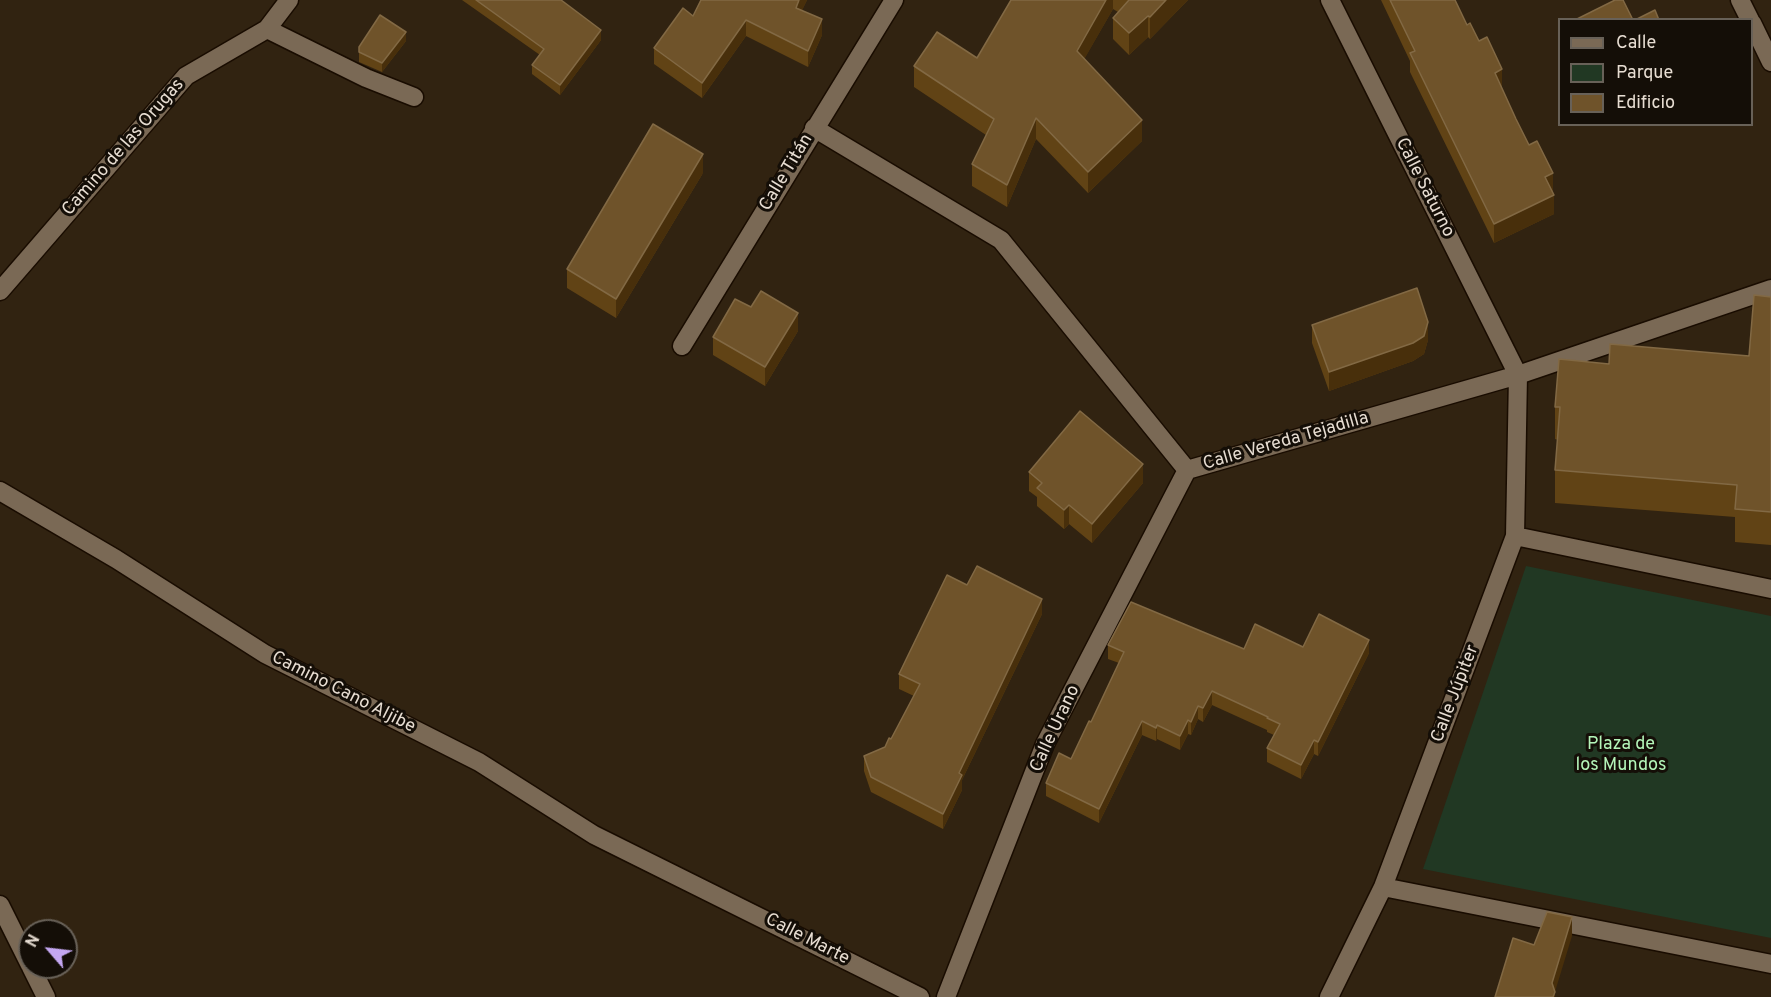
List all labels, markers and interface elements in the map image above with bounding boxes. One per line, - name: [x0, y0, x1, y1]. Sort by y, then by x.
- legend: [1558, 18, 1753, 126]
- text: Calle: [1616, 32, 1656, 55]
- text: Parque: [1616, 62, 1673, 85]
- street label: Camino de las Orugas: [58, 75, 190, 221]
- text: Edificio: [1616, 92, 1675, 115]
- street label: Calle Titán: [756, 131, 818, 215]
- street label: Calle Saturno: [1390, 135, 1458, 241]
- street label: Calle Vereda Tejadilla: [1201, 408, 1371, 476]
- street label: Calle Júpiter: [1428, 642, 1484, 746]
- street label: Camino Cano Aljibe: [267, 647, 419, 739]
- street label: Calle Urano: [1026, 682, 1086, 776]
- park label: Plaza de los Mundos: [1576, 734, 1666, 777]
- street label: Calle Marte: [761, 910, 853, 970]
- north arrow: [18, 919, 78, 979]
- text: N: [22, 932, 45, 951]

